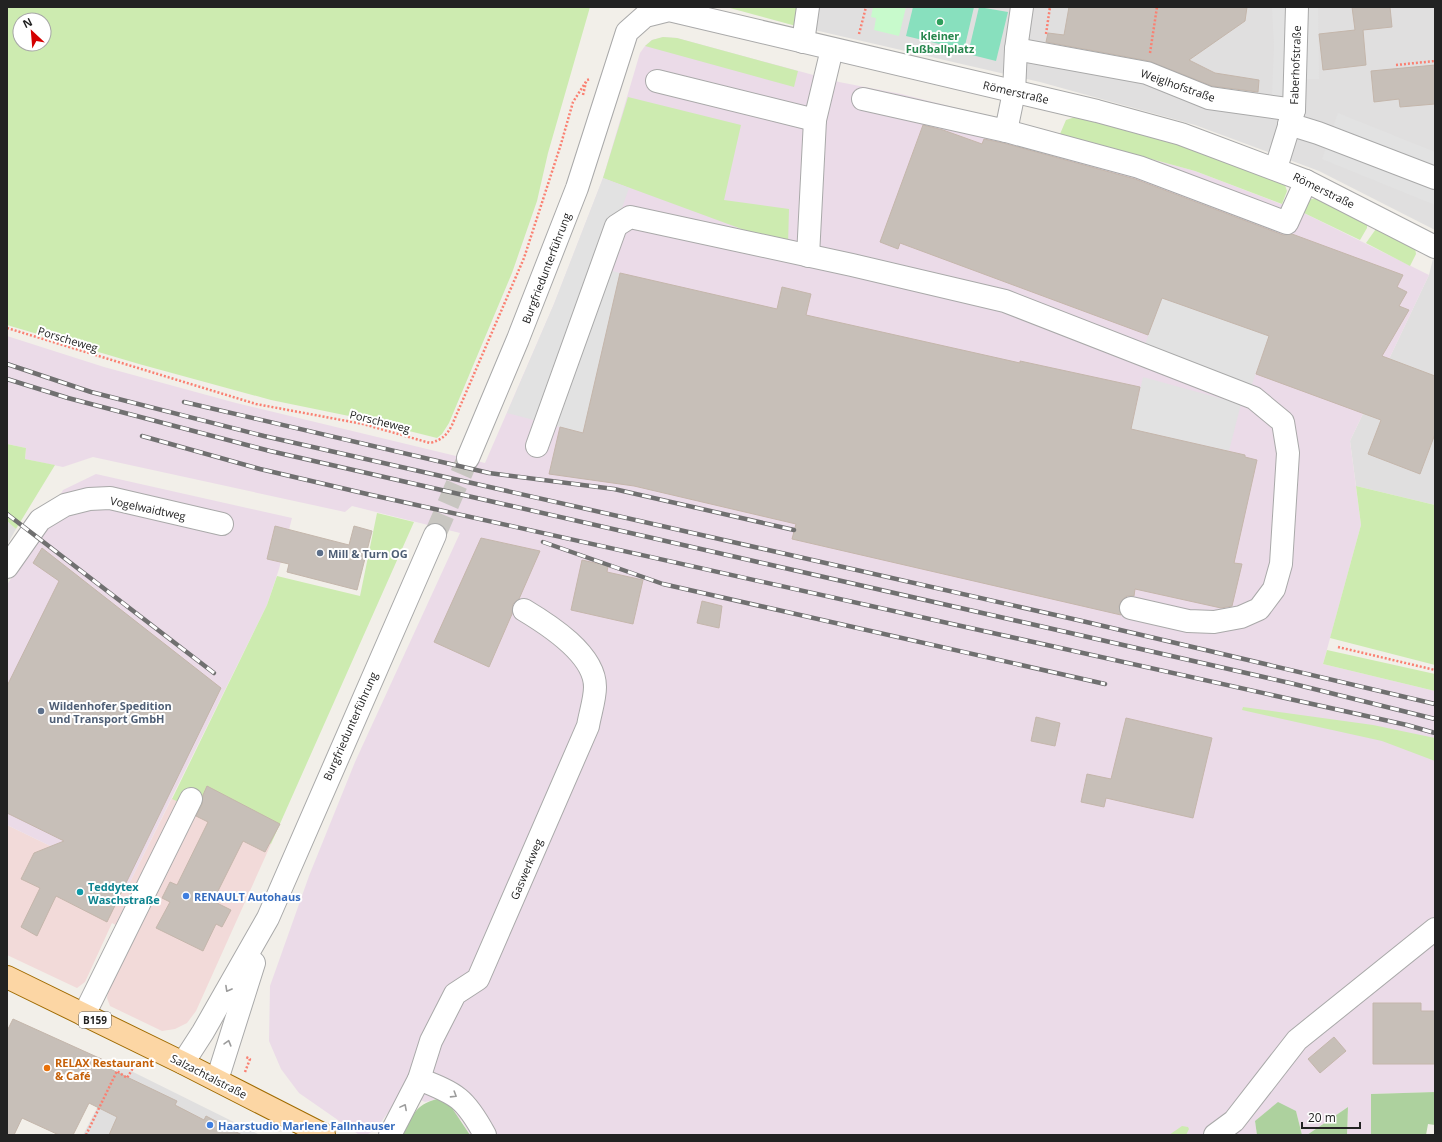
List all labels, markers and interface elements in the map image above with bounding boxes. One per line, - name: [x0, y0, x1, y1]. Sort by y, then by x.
- north arrow: [12, 12, 52, 52]
- text: N: [20, 14, 35, 31]
- marker: kleiner Fußballplatz: [935, 17, 945, 27]
- street label: Faberhofstraße: [1286, 25, 1304, 105]
- place label: kleiner Fußballplatz: [906, 28, 975, 56]
- street label: Weiglhofstraße: [1139, 65, 1217, 105]
- street label: Römerstraße: [982, 77, 1050, 107]
- street label: Römerstraße: [1291, 169, 1357, 211]
- street label: Burgfriedunterführung: [518, 210, 574, 326]
- street label: Porscheweg: [36, 323, 100, 355]
- street label: Porscheweg: [348, 406, 412, 436]
- street label: Vogelwaidtweg: [109, 493, 187, 523]
- place label: Mill & Turn OG: [328, 546, 408, 561]
- marker: Mill & Turn OG: [315, 548, 325, 558]
- street label: Burgfriedunterführung: [319, 669, 381, 783]
- place label: Wildenhofer Spedition und Transport GmbH: [49, 698, 172, 726]
- marker: Wildenhofer Spedition und Transport GmbH: [36, 706, 46, 716]
- street label: Gaswerkweg: [506, 836, 546, 902]
- place label: Teddytex Waschstraße: [88, 879, 160, 907]
- marker: Teddytex Waschstraße: [75, 887, 85, 897]
- place label: RENAULT Autohaus: [194, 889, 301, 904]
- marker: RENAULT Autohaus: [181, 891, 191, 901]
- one-way arrow: [226, 985, 233, 992]
- road number: B159: [79, 1012, 111, 1028]
- one-way arrow: [223, 1039, 232, 1046]
- street label: Salzachtalstraße: [168, 1050, 250, 1102]
- place label: RELAX Restaurant & Café: [55, 1055, 154, 1083]
- marker: RELAX Restaurant & Café: [42, 1063, 52, 1073]
- one-way arrow: [450, 1090, 457, 1097]
- one-way arrow: [400, 1104, 407, 1111]
- scale bar: [1302, 1104, 1360, 1130]
- text: 20 m: [1308, 1109, 1336, 1126]
- place label: Haarstudio Marlene Fallnhauser: [218, 1118, 395, 1133]
- marker: Haarstudio Marlene Fallnhauser: [205, 1120, 215, 1130]

